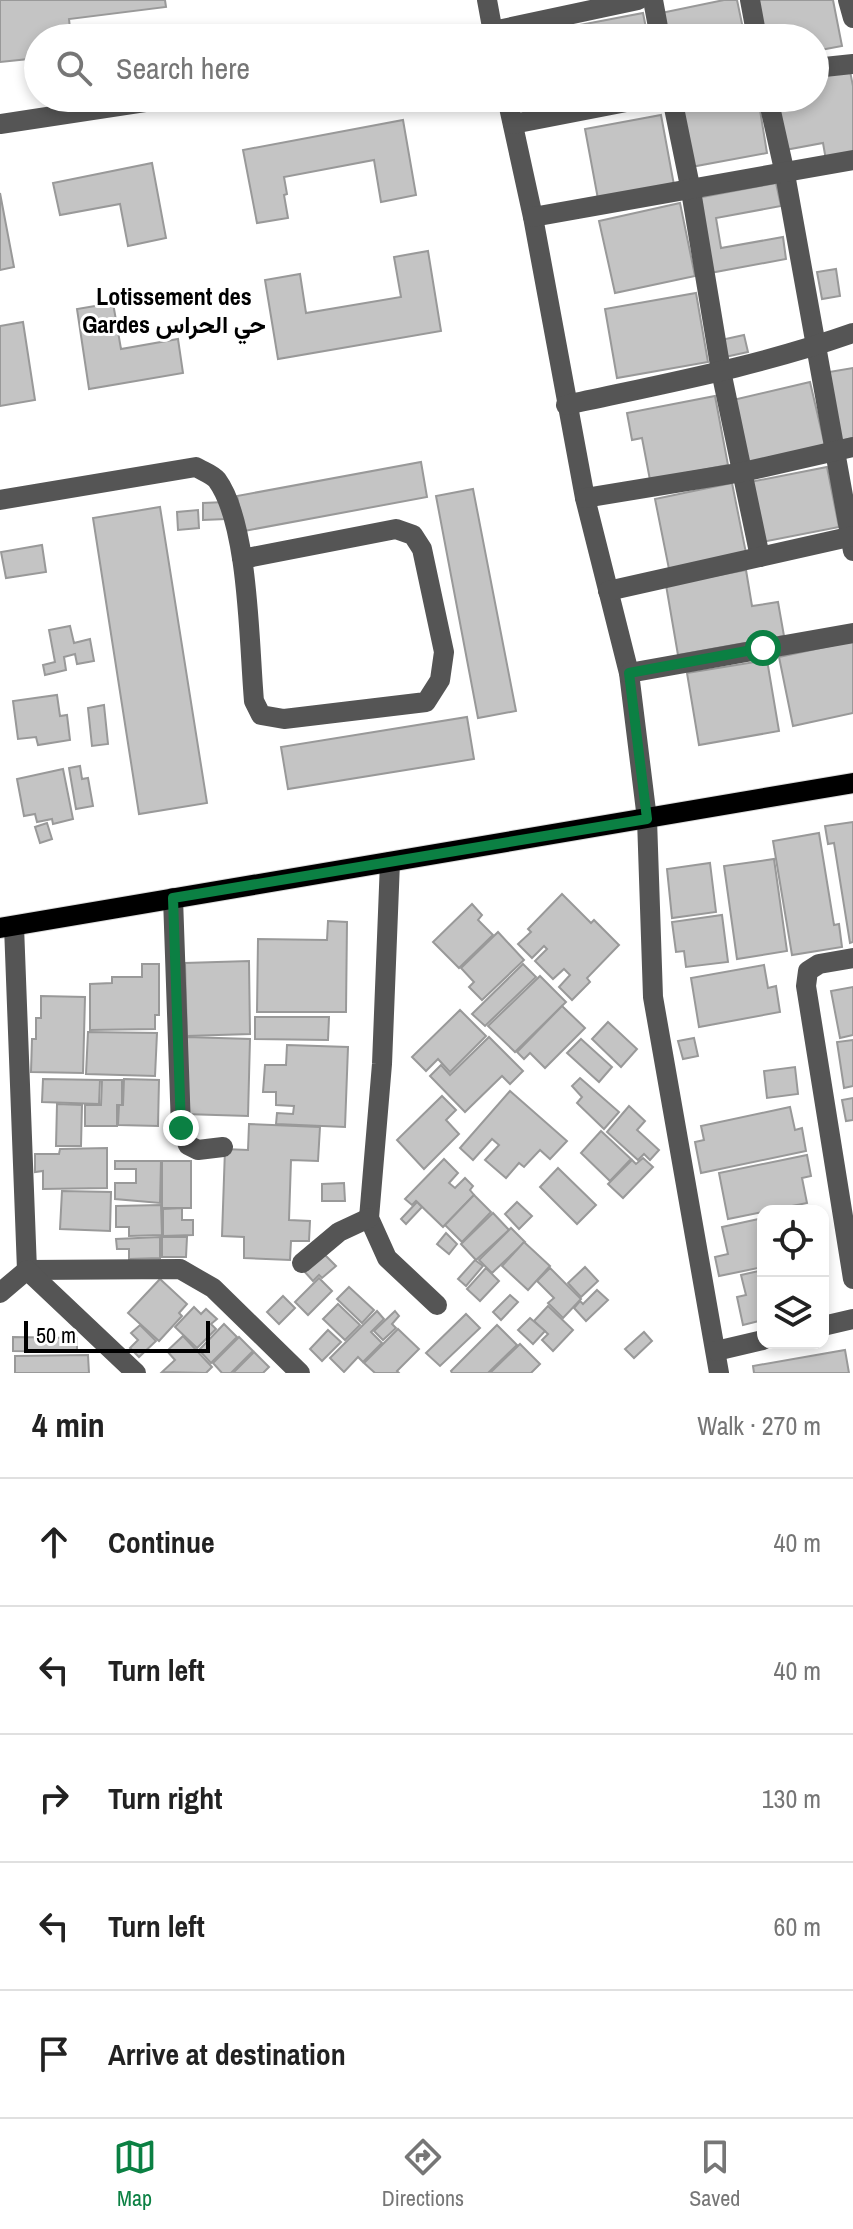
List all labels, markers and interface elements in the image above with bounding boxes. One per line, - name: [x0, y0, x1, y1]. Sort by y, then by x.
- search box: [24, 24, 829, 112]
- icon: search: [52, 46, 96, 90]
- text: Search here: [116, 48, 250, 88]
- district label: Lotissement des Gardes حي الحراس: [82, 280, 266, 345]
- route start: [745, 630, 781, 666]
- route end: [163, 1110, 199, 1146]
- map controls: [757, 1205, 829, 1349]
- button: locate: [757, 1205, 829, 1277]
- button: layers: [757, 1277, 829, 1349]
- scale bar: [24, 1317, 210, 1353]
- text: 50 m: [36, 1320, 76, 1350]
- text: 4 min: [32, 1402, 105, 1448]
- text: Walk · 270 m: [697, 1408, 821, 1443]
- icon: ahead: [32, 1520, 76, 1564]
- text: Continue: [108, 1522, 215, 1562]
- text: 40 m: [774, 1525, 821, 1560]
- icon: left: [32, 1648, 76, 1692]
- text: Turn left: [108, 1650, 205, 1690]
- text: 40 m: [774, 1653, 821, 1688]
- icon: right: [32, 1776, 76, 1820]
- text: Turn right: [108, 1778, 222, 1818]
- text: 130 m: [762, 1781, 821, 1816]
- icon: left: [32, 1904, 76, 1948]
- text: Turn left: [108, 1906, 205, 1946]
- text: 60 m: [774, 1909, 821, 1944]
- icon: arrive: [32, 2032, 76, 2076]
- text: Arrive at destination: [108, 2034, 346, 2074]
- tab: Map: [113, 2135, 157, 2213]
- tab: Directions: [382, 2135, 464, 2213]
- tab: Saved: [689, 2135, 740, 2213]

